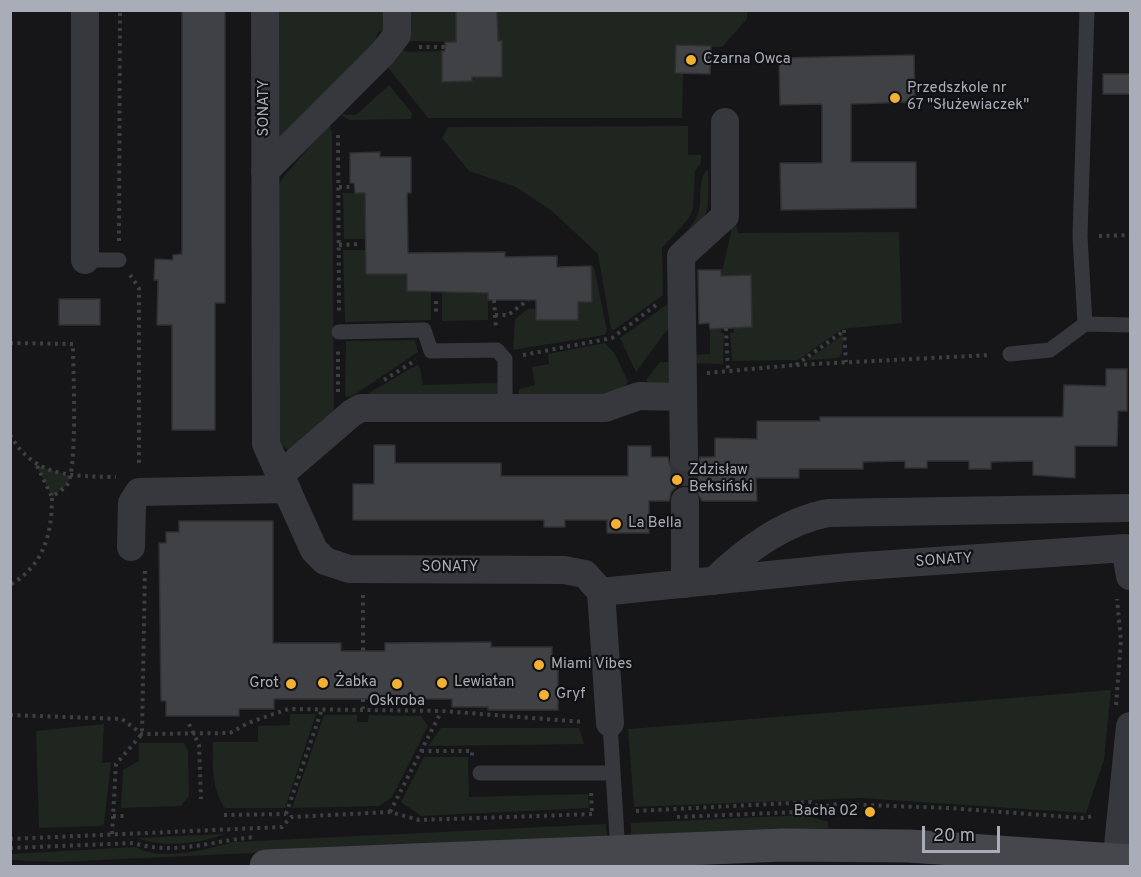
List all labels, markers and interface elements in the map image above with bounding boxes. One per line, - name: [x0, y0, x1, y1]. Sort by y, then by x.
- place label: Czarna Owca: [703, 51, 791, 69]
- marker: Czarna Owca: [684, 53, 698, 67]
- street label: SONATY: [256, 80, 274, 136]
- place label: Przedszkole nr 67 "Służewiaczek": [907, 80, 1029, 115]
- marker: Przedszkole nr 67 "Służewiaczek": [888, 91, 902, 105]
- place label: Zdzisław Beksiński: [689, 462, 753, 497]
- marker: Zdzisław Beksiński: [670, 473, 684, 487]
- place label: La Bella: [628, 515, 682, 533]
- marker: La Bella: [609, 517, 623, 531]
- street label: SONATY: [915, 550, 973, 572]
- street label: SONATY: [422, 559, 478, 577]
- place label: Miami Vibes: [551, 656, 632, 674]
- marker: Miami Vibes: [532, 658, 546, 672]
- place label: Żabka: [335, 674, 377, 692]
- place label: Lewiatan: [454, 674, 515, 692]
- place label: Grot: [249, 675, 279, 693]
- marker: Żabka: [316, 676, 330, 690]
- marker: Lewiatan: [435, 676, 449, 690]
- marker: Grot: [284, 677, 298, 691]
- marker: Oskroba: [390, 677, 404, 691]
- place label: Gryf: [556, 686, 585, 704]
- marker: Gryf: [537, 688, 551, 702]
- place label: Oskroba: [369, 693, 425, 711]
- place label: Bacha 02: [794, 803, 858, 821]
- marker: Bacha 02: [863, 805, 877, 819]
- scale bar: [925, 814, 1003, 852]
- text: 20 m: [933, 825, 975, 848]

